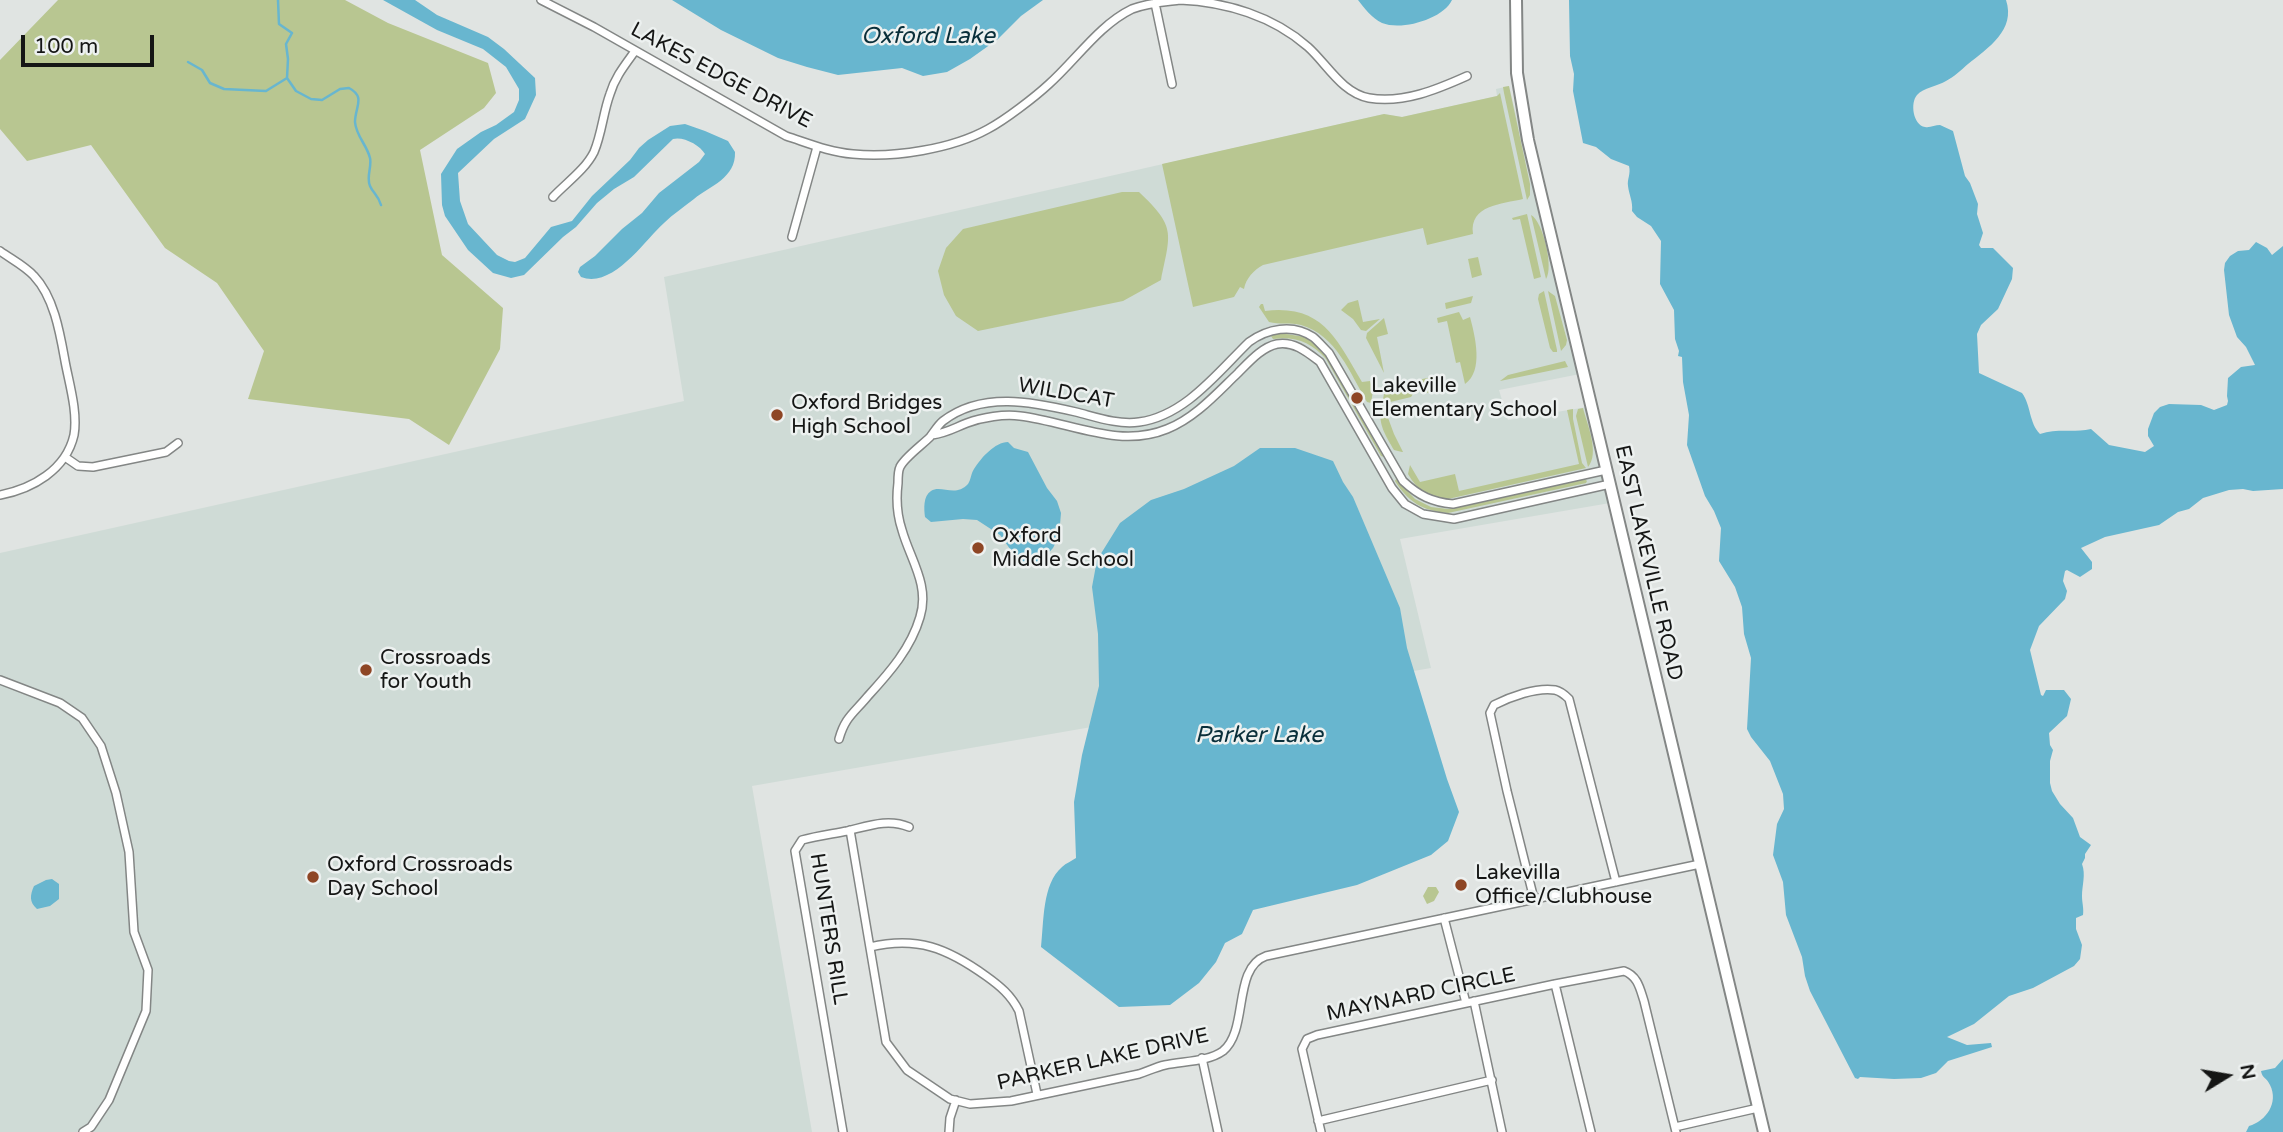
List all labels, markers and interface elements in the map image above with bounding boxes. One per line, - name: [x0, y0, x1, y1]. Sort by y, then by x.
- street label: LAKES EDGE DRIVE: [626, 18, 816, 134]
- scale bar: [24, 21, 158, 65]
- water label: Oxford Lake: [861, 23, 995, 51]
- text: 100 m: [34, 34, 98, 59]
- street label: WILDCAT: [1016, 373, 1116, 415]
- place label: Lakeville Elementary School: [1371, 373, 1558, 423]
- place label: Oxford Bridges High School: [791, 390, 942, 440]
- marker: Lakeville Elementary School: [1349, 390, 1365, 406]
- marker: Oxford Bridges High School: [769, 407, 785, 423]
- street label: EAST LAKEVILLE ROAD: [1609, 443, 1687, 683]
- place label: Oxford Middle School: [992, 523, 1134, 573]
- marker: Oxford Middle School: [970, 540, 986, 556]
- place label: Crossroads for Youth: [380, 645, 491, 695]
- marker: Crossroads for Youth: [358, 662, 374, 678]
- water label: Parker Lake: [1195, 722, 1323, 750]
- street label: HUNTERS RILL: [804, 851, 852, 1007]
- place label: Oxford Crossroads Day School: [327, 852, 513, 902]
- place label: Lakevilla Office/Clubhouse: [1475, 860, 1652, 910]
- marker: Oxford Crossroads Day School: [305, 869, 321, 885]
- marker: Lakevilla Office/Clubhouse: [1453, 877, 1469, 893]
- street label: MAYNARD CIRCLE: [1324, 963, 1518, 1027]
- street label: PARKER LAKE DRIVE: [995, 1023, 1211, 1097]
- north arrow: [2192, 1041, 2262, 1111]
- text: N: [2235, 1062, 2260, 1082]

